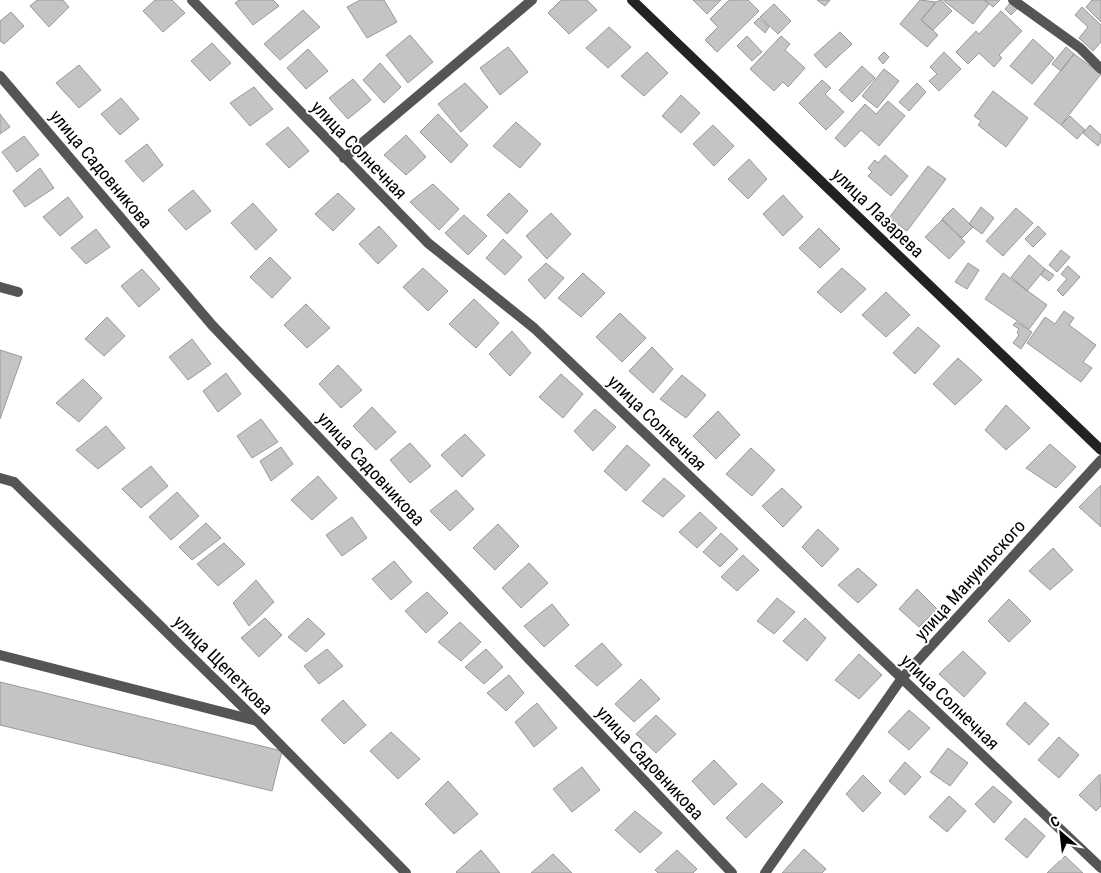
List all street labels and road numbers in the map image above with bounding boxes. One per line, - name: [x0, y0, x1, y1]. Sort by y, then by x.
- street label: улица Солнечная: [307, 96, 412, 203]
- street label: улица Садовникова: [46, 105, 157, 232]
- street label: улица Лазарева: [828, 164, 928, 262]
- street label: улица Солнечная: [604, 370, 711, 475]
- street label: улица Садовникова: [313, 407, 429, 530]
- street label: улица Мануильского: [910, 515, 1029, 644]
- street label: улица Щепеткова: [169, 611, 277, 719]
- street label: улица Солнечная: [897, 649, 1004, 754]
- street label: улица Садовникова: [592, 701, 708, 824]

